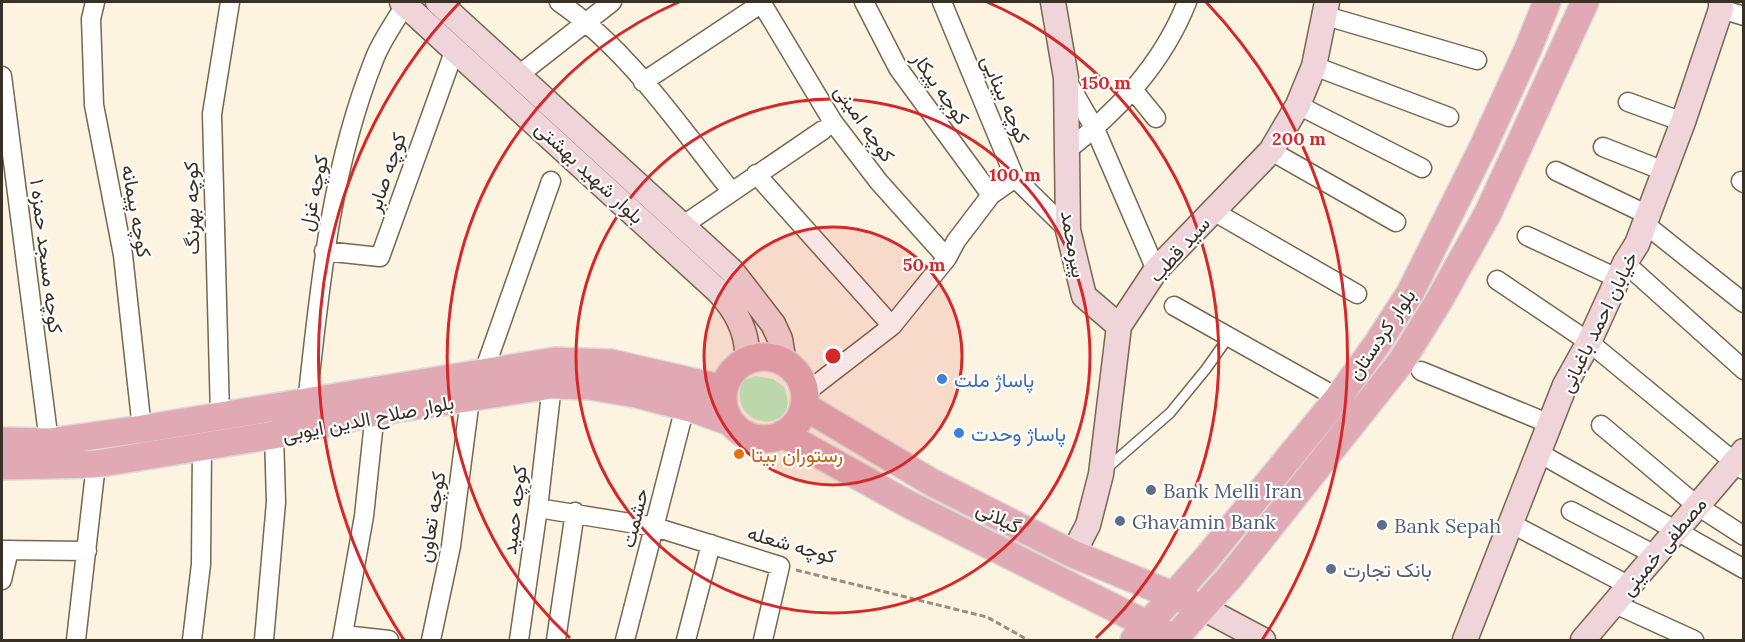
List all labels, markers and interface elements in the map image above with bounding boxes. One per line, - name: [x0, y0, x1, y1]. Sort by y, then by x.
- street label: کوچه پیکار: [905, 46, 975, 131]
- street label: کوچه بینایی: [974, 51, 1036, 148]
- text: 150 m: [1081, 71, 1131, 94]
- street label: کوچه امینی: [828, 79, 901, 168]
- street label: بلوار شهید بهشتی: [530, 115, 650, 230]
- text: 200 m: [1272, 127, 1326, 150]
- street label: کوچه صابر: [360, 129, 413, 217]
- street label: کوچه غزل: [293, 153, 335, 234]
- street label: کوچه بهرنگ: [178, 161, 206, 255]
- street label: کوچه پیمانه: [115, 163, 157, 260]
- text: 100 m: [989, 163, 1041, 186]
- street label: کوچه مسجد حمزه ۱: [23, 177, 69, 335]
- street label: پیرمحمد: [1054, 209, 1092, 280]
- street label: سید قطب: [1143, 211, 1215, 287]
- street label: خیابان احمد باغبانی: [1553, 247, 1643, 397]
- text: 50 m: [903, 253, 946, 276]
- street label: بلوار کردستان: [1341, 284, 1421, 385]
- centre of rings: [823, 346, 843, 366]
- place label: پاساژ ملت: [954, 367, 1034, 394]
- marker: پاساژ ملت: [935, 372, 949, 386]
- street label: بلوار صلاح الدین ایوبی: [280, 389, 456, 449]
- place label: پاساژ وحدت: [971, 421, 1066, 448]
- marker: پاساژ وحدت: [952, 426, 966, 440]
- place label: رستوران بیتا: [751, 442, 843, 468]
- marker: رستوران بیتا: [732, 447, 746, 461]
- street label: کوچه حمید: [496, 464, 534, 556]
- street label: کوچه تعاون: [411, 469, 453, 565]
- place label: Bank Melli Iran: [1163, 478, 1302, 503]
- marker: Bank Melli Iran: [1144, 483, 1158, 497]
- street label: حشمت: [615, 486, 653, 550]
- street label: مصطفی خمینی: [1614, 491, 1712, 601]
- street label: گیلانی: [972, 495, 1026, 539]
- place label: Ghavamin Bank: [1132, 509, 1276, 534]
- place label: Bank Sepah: [1394, 513, 1501, 538]
- marker: Ghavamin Bank: [1113, 514, 1127, 528]
- marker: Bank Sepah: [1375, 518, 1389, 532]
- street label: کوچه شعله: [744, 519, 839, 570]
- place label: بانک تجارت: [1343, 557, 1432, 583]
- marker: بانک تجارت: [1324, 562, 1338, 576]

